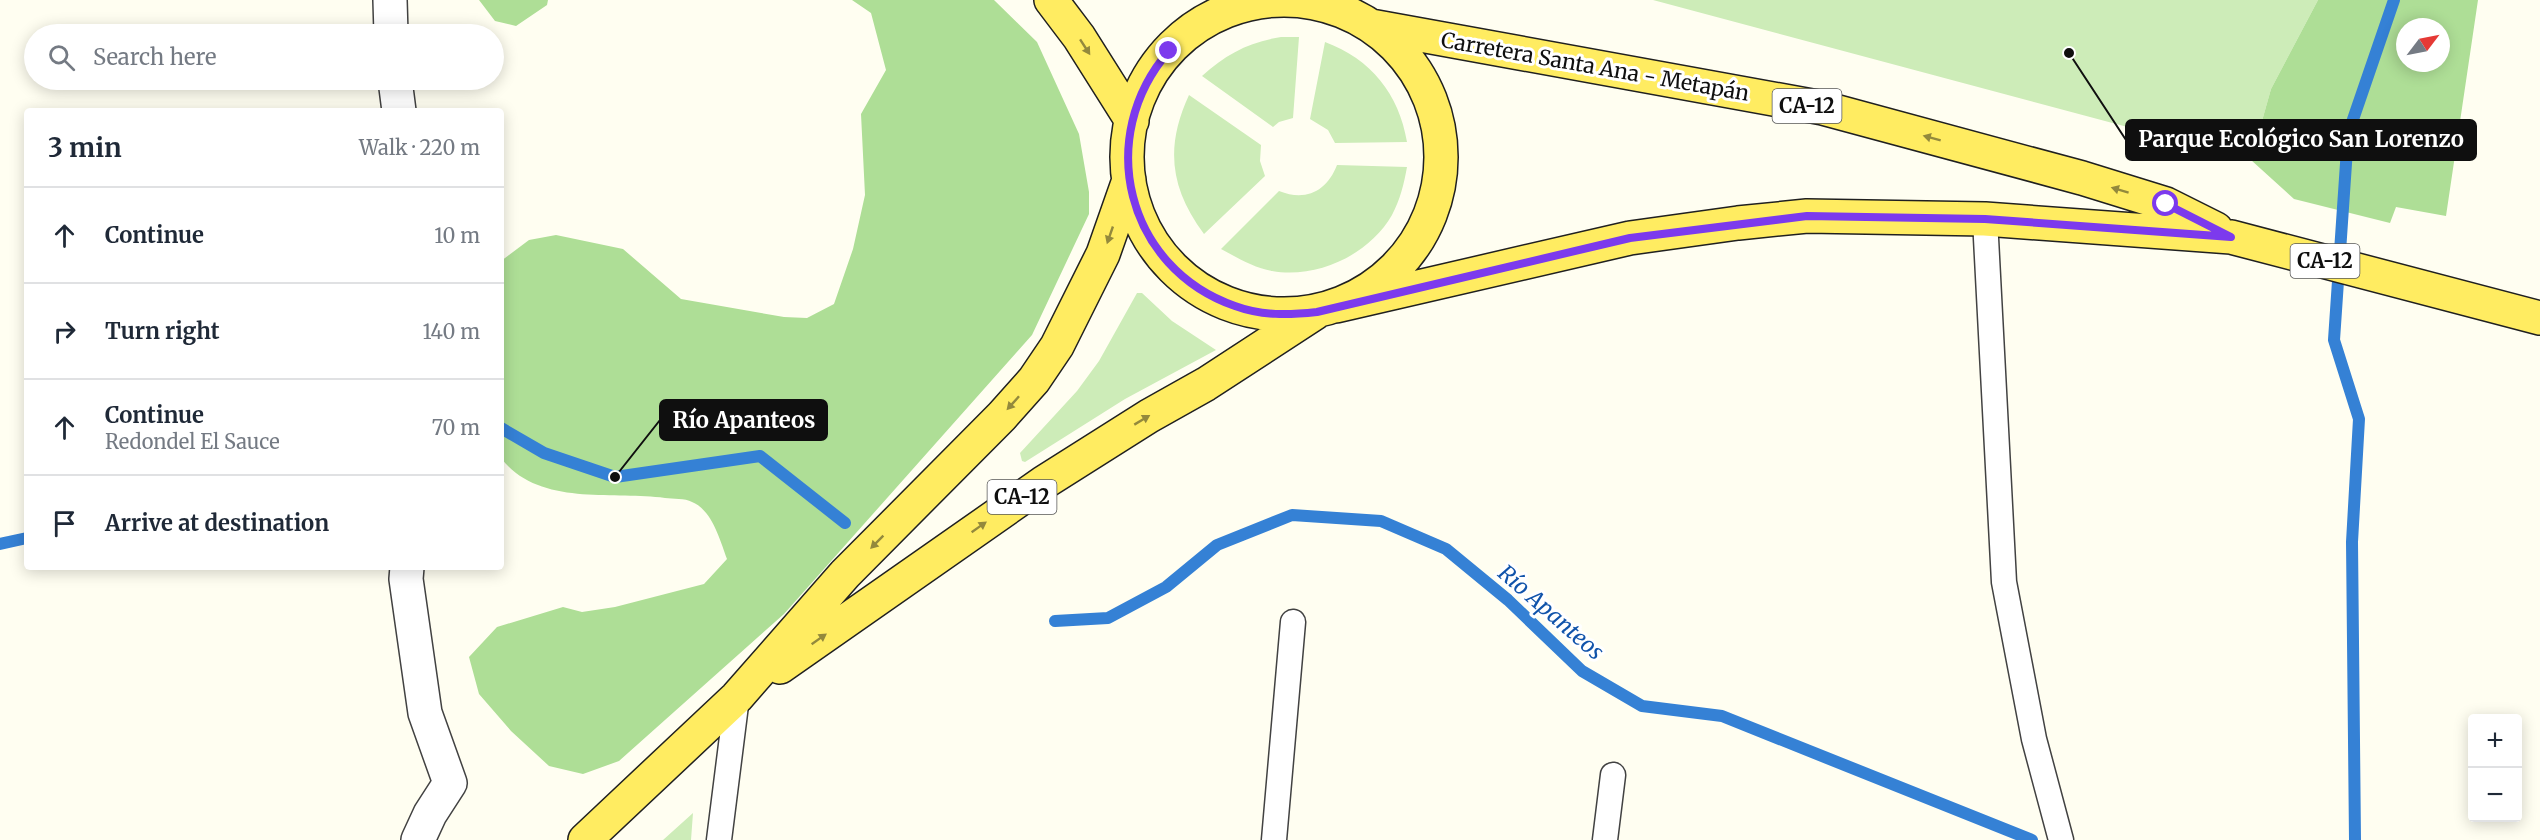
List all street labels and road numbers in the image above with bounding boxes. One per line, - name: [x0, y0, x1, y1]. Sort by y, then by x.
- street label: Carretera Santa Ana - Metapán: [1439, 26, 1751, 107]
- road number: CA-12: [1772, 89, 1842, 123]
- road number: CA-12: [2290, 244, 2360, 278]
- road number: CA-12: [988, 480, 1056, 514]

